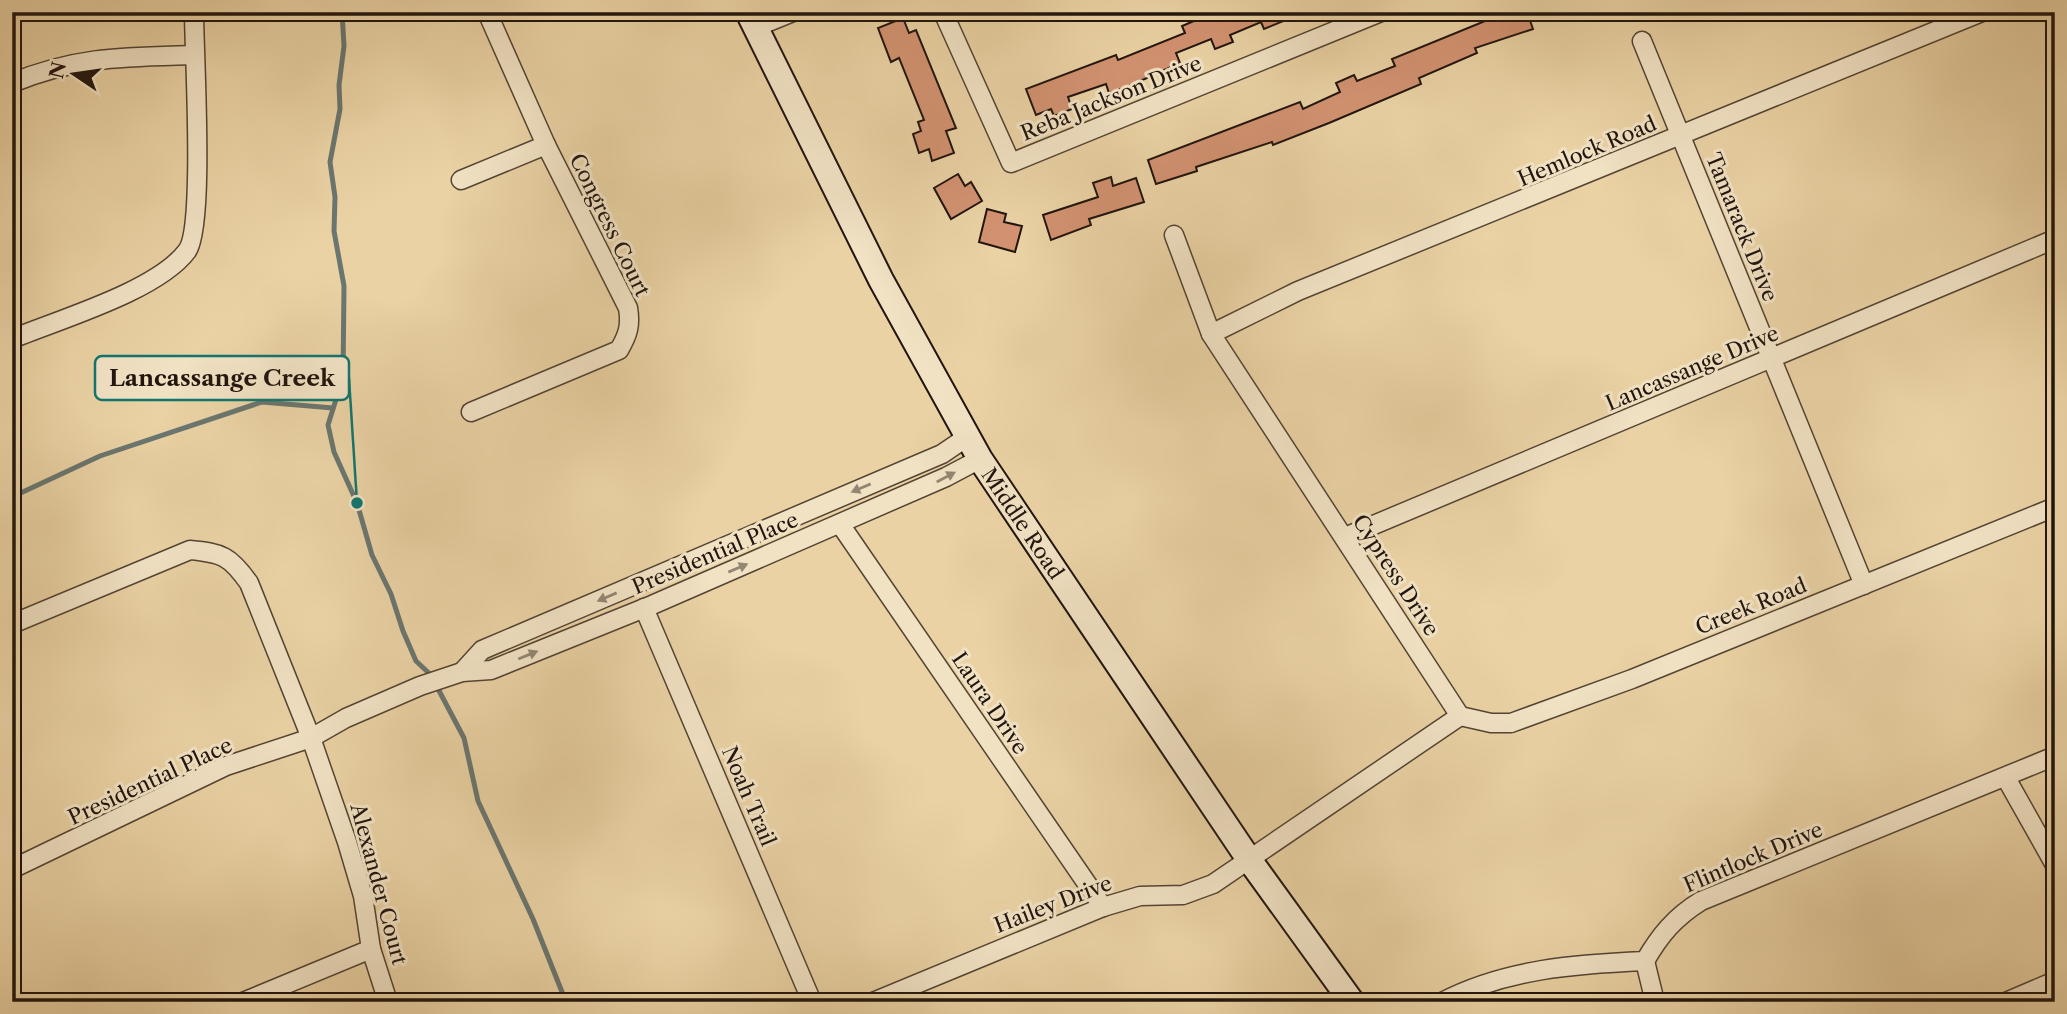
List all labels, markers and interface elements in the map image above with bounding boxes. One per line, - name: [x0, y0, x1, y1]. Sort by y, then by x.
- north arrow: [38, 38, 108, 108]
- street label: Reba Jackson Drive: [1017, 50, 1205, 146]
- text: N: [45, 60, 71, 81]
- street label: Hemlock Road: [1514, 110, 1660, 191]
- street label: Tamarack Drive: [1701, 149, 1783, 305]
- street label: Congress Court: [565, 150, 656, 301]
- street label: Lancassange Drive: [1602, 320, 1782, 416]
- callout: Lancassange Creek: [95, 356, 349, 400]
- text: Lancassange Creek: [109, 364, 336, 392]
- street label: Middle Road: [977, 463, 1069, 584]
- one-way arrow: [936, 471, 956, 482]
- one-way arrow: [851, 483, 872, 494]
- street label: Presidential Place: [628, 507, 802, 599]
- street label: Cypress Drive: [1347, 510, 1445, 640]
- one-way arrow: [728, 562, 748, 574]
- street label: Creek Road: [1692, 572, 1810, 640]
- one-way arrow: [596, 591, 617, 602]
- street label: Laura Drive: [947, 647, 1033, 759]
- one-way arrow: [517, 650, 538, 661]
- street label: Presidential Place: [64, 732, 236, 830]
- street label: Noah Trail: [717, 742, 781, 850]
- street label: Alexander Court: [345, 800, 413, 968]
- street label: Flintlock Drive: [1680, 816, 1826, 898]
- street label: Hailey Drive: [991, 870, 1115, 938]

